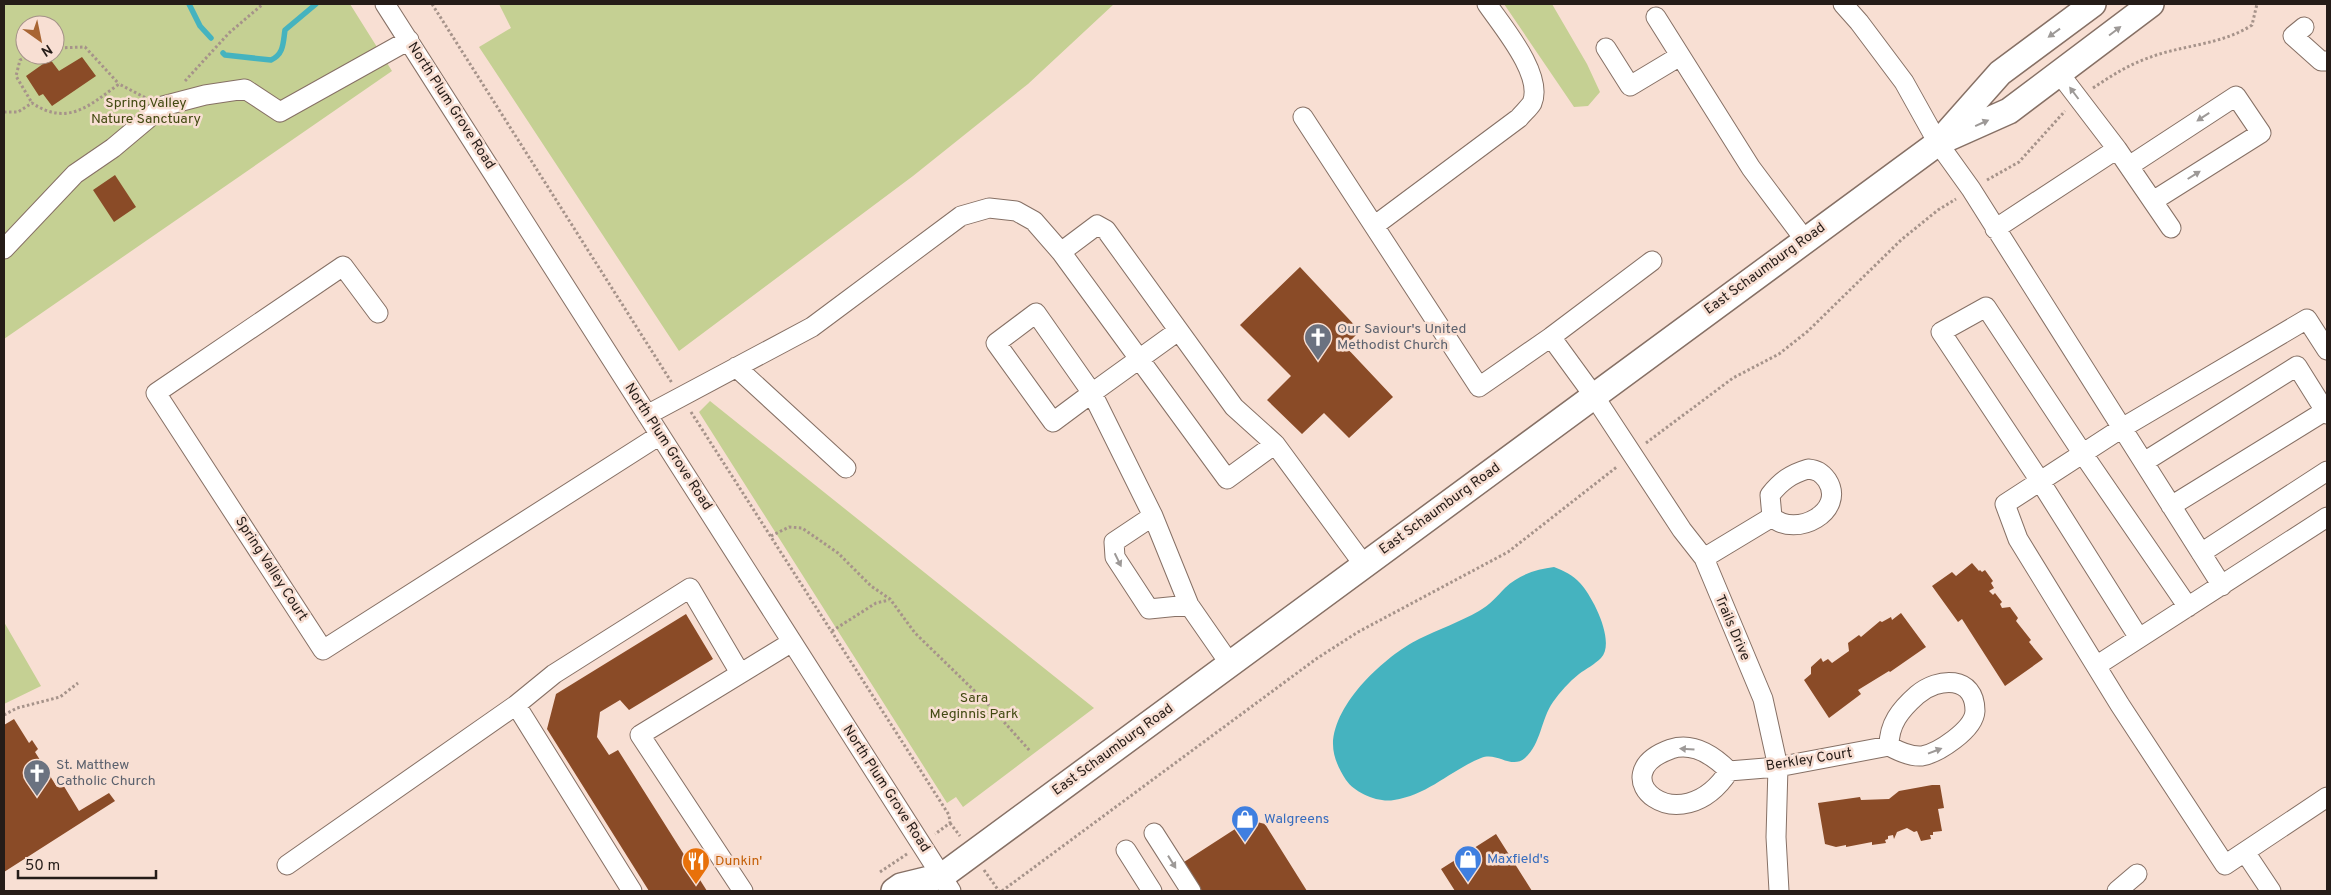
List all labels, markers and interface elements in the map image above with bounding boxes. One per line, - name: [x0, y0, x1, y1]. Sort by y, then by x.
- north arrow: [15, 15, 65, 65]
- one-way arrow: [2108, 25, 2121, 36]
- one-way arrow: [2048, 27, 2061, 38]
- street label: North Plum Grove Road: [404, 39, 498, 173]
- text: N: [37, 40, 55, 60]
- one-way arrow: [2068, 87, 2079, 100]
- park label: Spring Valley Nature Sanctuary: [91, 95, 201, 128]
- one-way arrow: [2197, 112, 2210, 122]
- one-way arrow: [1975, 119, 1989, 127]
- one-way arrow: [2188, 171, 2201, 180]
- street label: East Schaumburg Road: [1701, 219, 1829, 319]
- place label: Our Saviour's United Methodist Church: [1337, 321, 1466, 354]
- church icon: Our Saviour's United Methodist Church: [1303, 322, 1333, 361]
- street label: North Plum Grove Road: [621, 380, 715, 514]
- street label: East Schaumburg Road: [1376, 459, 1504, 559]
- street label: Spring Valley Court: [231, 514, 311, 624]
- one-way arrow: [1115, 553, 1123, 567]
- street label: Trails Drive: [1711, 593, 1753, 663]
- park label: Sara Meginnis Park: [930, 690, 1018, 723]
- street label: East Schaumburg Road: [1049, 700, 1177, 800]
- street label: North Plum Grove Road: [839, 722, 933, 856]
- one-way arrow: [1679, 744, 1695, 752]
- street label: Berkley Court: [1765, 745, 1853, 775]
- one-way arrow: [1928, 746, 1942, 754]
- place label: St. Matthew Catholic Church: [56, 757, 156, 790]
- church icon: St. Matthew Catholic Church: [22, 758, 52, 797]
- shop icon: Walgreens: [1230, 804, 1260, 843]
- place label: Walgreens: [1264, 811, 1329, 828]
- shop icon: Maxfield's: [1453, 844, 1483, 883]
- restaurant icon: Dunkin': [681, 846, 711, 885]
- scale bar: [18, 848, 155, 880]
- place label: Maxfield's: [1487, 851, 1549, 868]
- place label: Dunkin': [715, 853, 762, 870]
- one-way arrow: [1167, 856, 1177, 869]
- text: 50 m: [25, 857, 60, 876]

